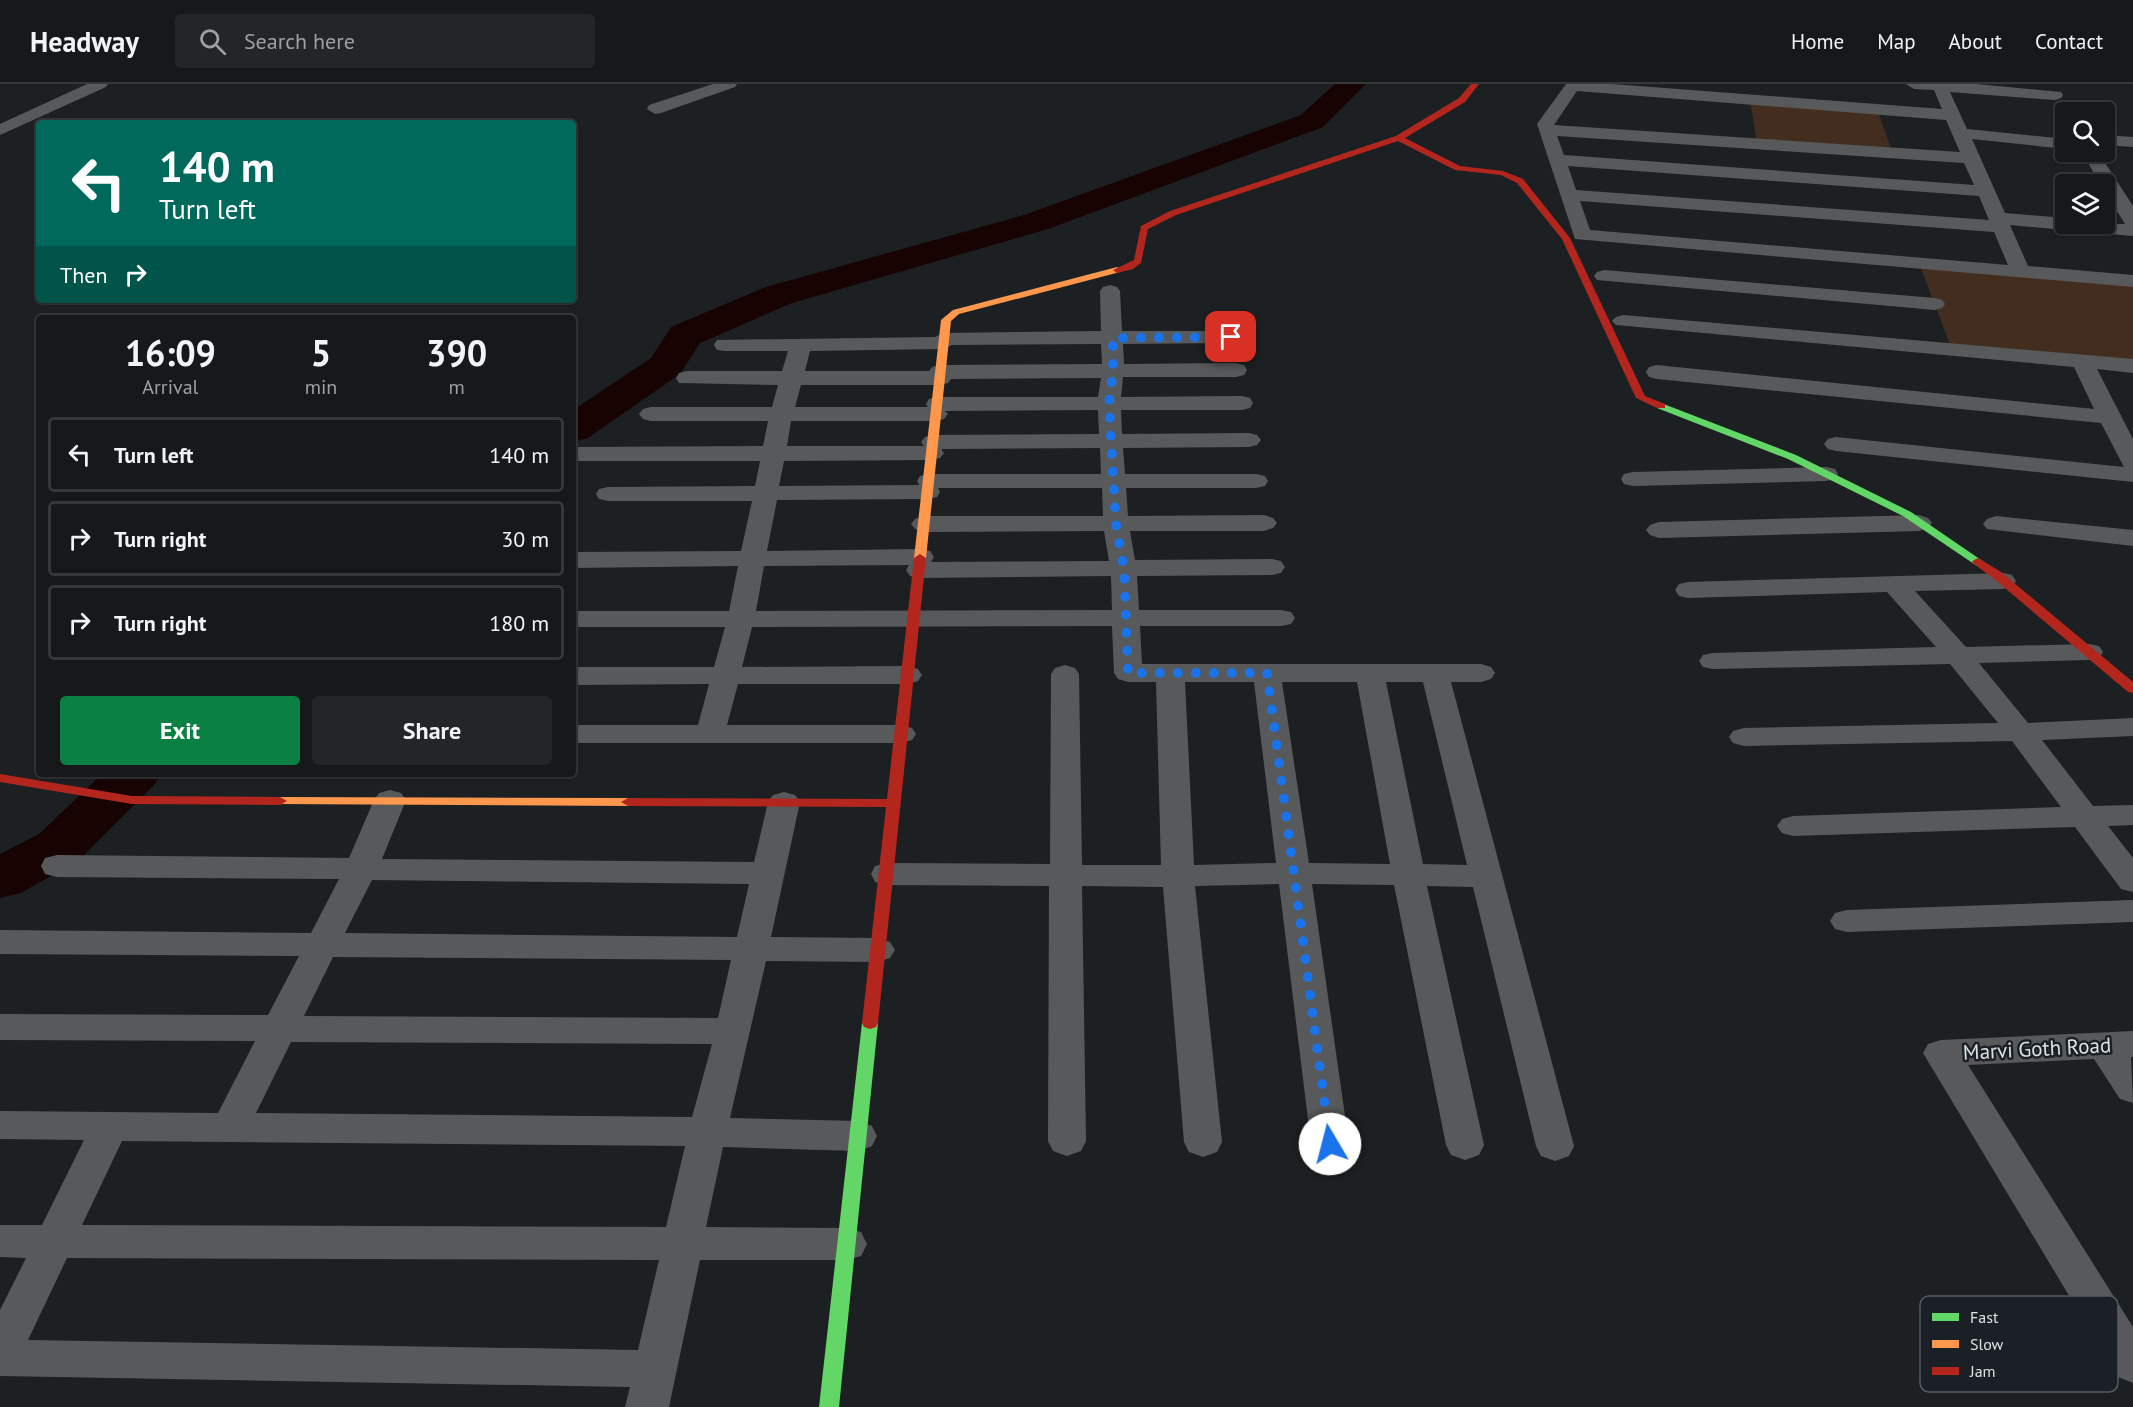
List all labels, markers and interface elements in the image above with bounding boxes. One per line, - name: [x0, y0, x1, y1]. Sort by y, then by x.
- search box: [175, 14, 595, 68]
- text: Headway: [30, 23, 139, 60]
- icon: search: [196, 25, 229, 58]
- text: Search here: [244, 27, 355, 55]
- text: Home: [1791, 28, 1844, 55]
- text: Map: [1877, 28, 1916, 55]
- text: About: [1949, 28, 2002, 55]
- text: Contact: [2035, 28, 2103, 55]
- map controls: [2055, 102, 2115, 234]
- button: search: [2055, 102, 2115, 162]
- text: 140 m: [159, 139, 275, 194]
- icon: left: [60, 144, 138, 222]
- button: layers: [2055, 174, 2115, 234]
- text: Turn left: [159, 192, 256, 226]
- icon: right: [119, 258, 152, 291]
- text: Then: [60, 261, 107, 289]
- pin: [1205, 311, 1256, 362]
- icon: arrive: [1214, 320, 1247, 353]
- text: 16:09: [125, 329, 216, 376]
- text: 5: [311, 329, 331, 376]
- text: 390: [426, 329, 487, 376]
- text: Arrival: [142, 374, 198, 400]
- text: min: [305, 374, 337, 400]
- text: m: [449, 374, 465, 400]
- icon: left: [63, 438, 96, 471]
- text: Turn left: [114, 441, 194, 469]
- text: 140 m: [489, 441, 549, 469]
- icon: right: [63, 522, 96, 555]
- text: Turn right: [114, 525, 206, 553]
- text: 30 m: [501, 525, 549, 553]
- icon: right: [63, 606, 96, 639]
- text: Turn right: [114, 609, 206, 637]
- text: 180 m: [489, 609, 549, 637]
- button: Exit: [60, 696, 300, 765]
- button: Share: [312, 696, 552, 765]
- street label: Marvi Goth Road: [1962, 1031, 2112, 1066]
- position arrow: [1298, 1112, 1362, 1176]
- legend: [1920, 1296, 2118, 1392]
- text: Fast: [1970, 1307, 1999, 1327]
- text: Slow: [1970, 1334, 2004, 1354]
- text: Jam: [1969, 1361, 1996, 1381]

